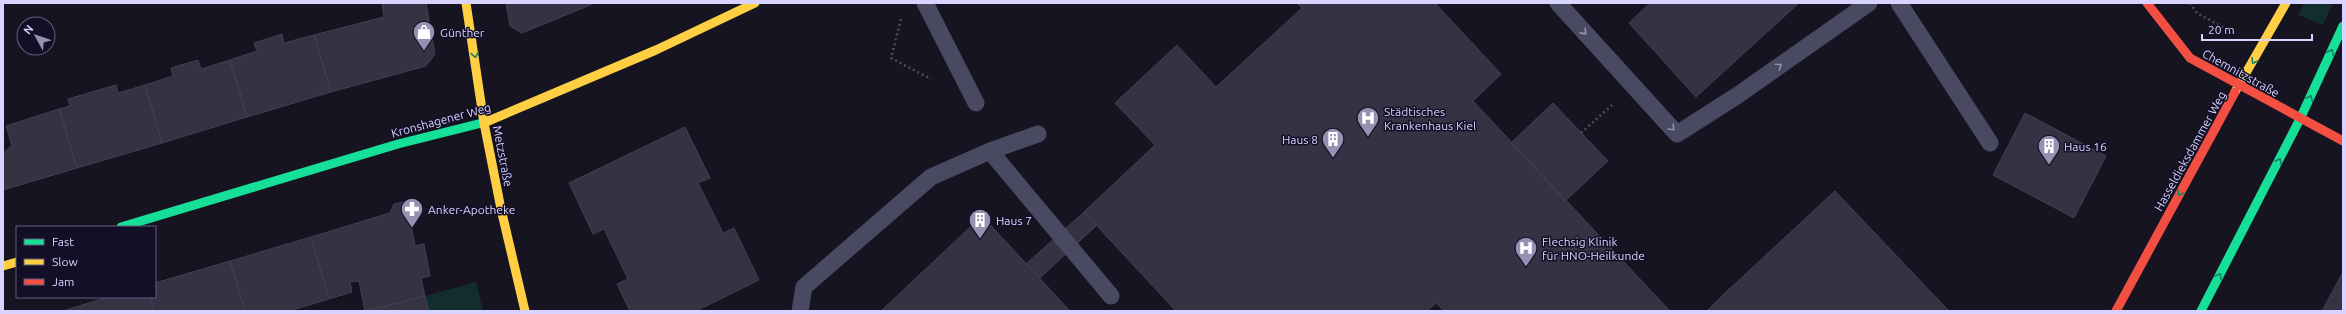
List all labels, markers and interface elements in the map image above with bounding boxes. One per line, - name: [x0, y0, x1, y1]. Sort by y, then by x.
- north arrow: [16, 16, 56, 56]
- scale bar: [2202, 16, 2312, 42]
- shop icon: Günther: [411, 19, 437, 52]
- text: N: [21, 23, 36, 37]
- text: 20 m: [2208, 23, 2235, 36]
- place label: Günther: [440, 26, 485, 39]
- one-way arrow: [1579, 27, 1586, 35]
- street label: Chemnitzstraße: [2200, 47, 2282, 99]
- one-way arrow: [2326, 49, 2334, 56]
- one-way arrow: [470, 52, 478, 58]
- one-way arrow: [2251, 56, 2259, 64]
- one-way arrow: [1775, 63, 1782, 71]
- street label: Hasseldieksdammer Weg: [2152, 89, 2228, 213]
- one-way arrow: [2305, 95, 2313, 102]
- street label: Kronshagener Weg: [390, 100, 492, 140]
- hospital icon: Städtisches Krankenhaus Kiel: [1355, 105, 1381, 138]
- place label: Städtisches Krankenhaus Kiel: [1384, 105, 1476, 132]
- one-way arrow: [1667, 123, 1675, 131]
- street label: Metzstraße: [491, 124, 515, 188]
- building icon: Haus 8: [1320, 126, 1346, 159]
- place label: Haus 8: [1282, 133, 1318, 146]
- building icon: Haus 16: [2036, 133, 2062, 166]
- place label: Haus 16: [2064, 140, 2107, 153]
- one-way arrow: [2274, 158, 2282, 165]
- one-way arrow: [2177, 188, 2184, 196]
- pharmacy icon: Anker-Apotheke: [399, 196, 425, 229]
- place label: Anker-Apotheke: [428, 203, 515, 216]
- building icon: Haus 7: [967, 207, 993, 240]
- place label: Haus 7: [996, 214, 1032, 227]
- legend: [16, 226, 156, 298]
- text: Fast: [52, 235, 74, 248]
- hospital icon: Flechsig Klinik für HNO-Heilkunde: [1513, 235, 1539, 268]
- place label: Flechsig Klinik für HNO-Heilkunde: [1542, 235, 1645, 262]
- text: Slow: [52, 255, 78, 268]
- one-way arrow: [2214, 273, 2222, 281]
- text: Jam: [52, 275, 74, 288]

